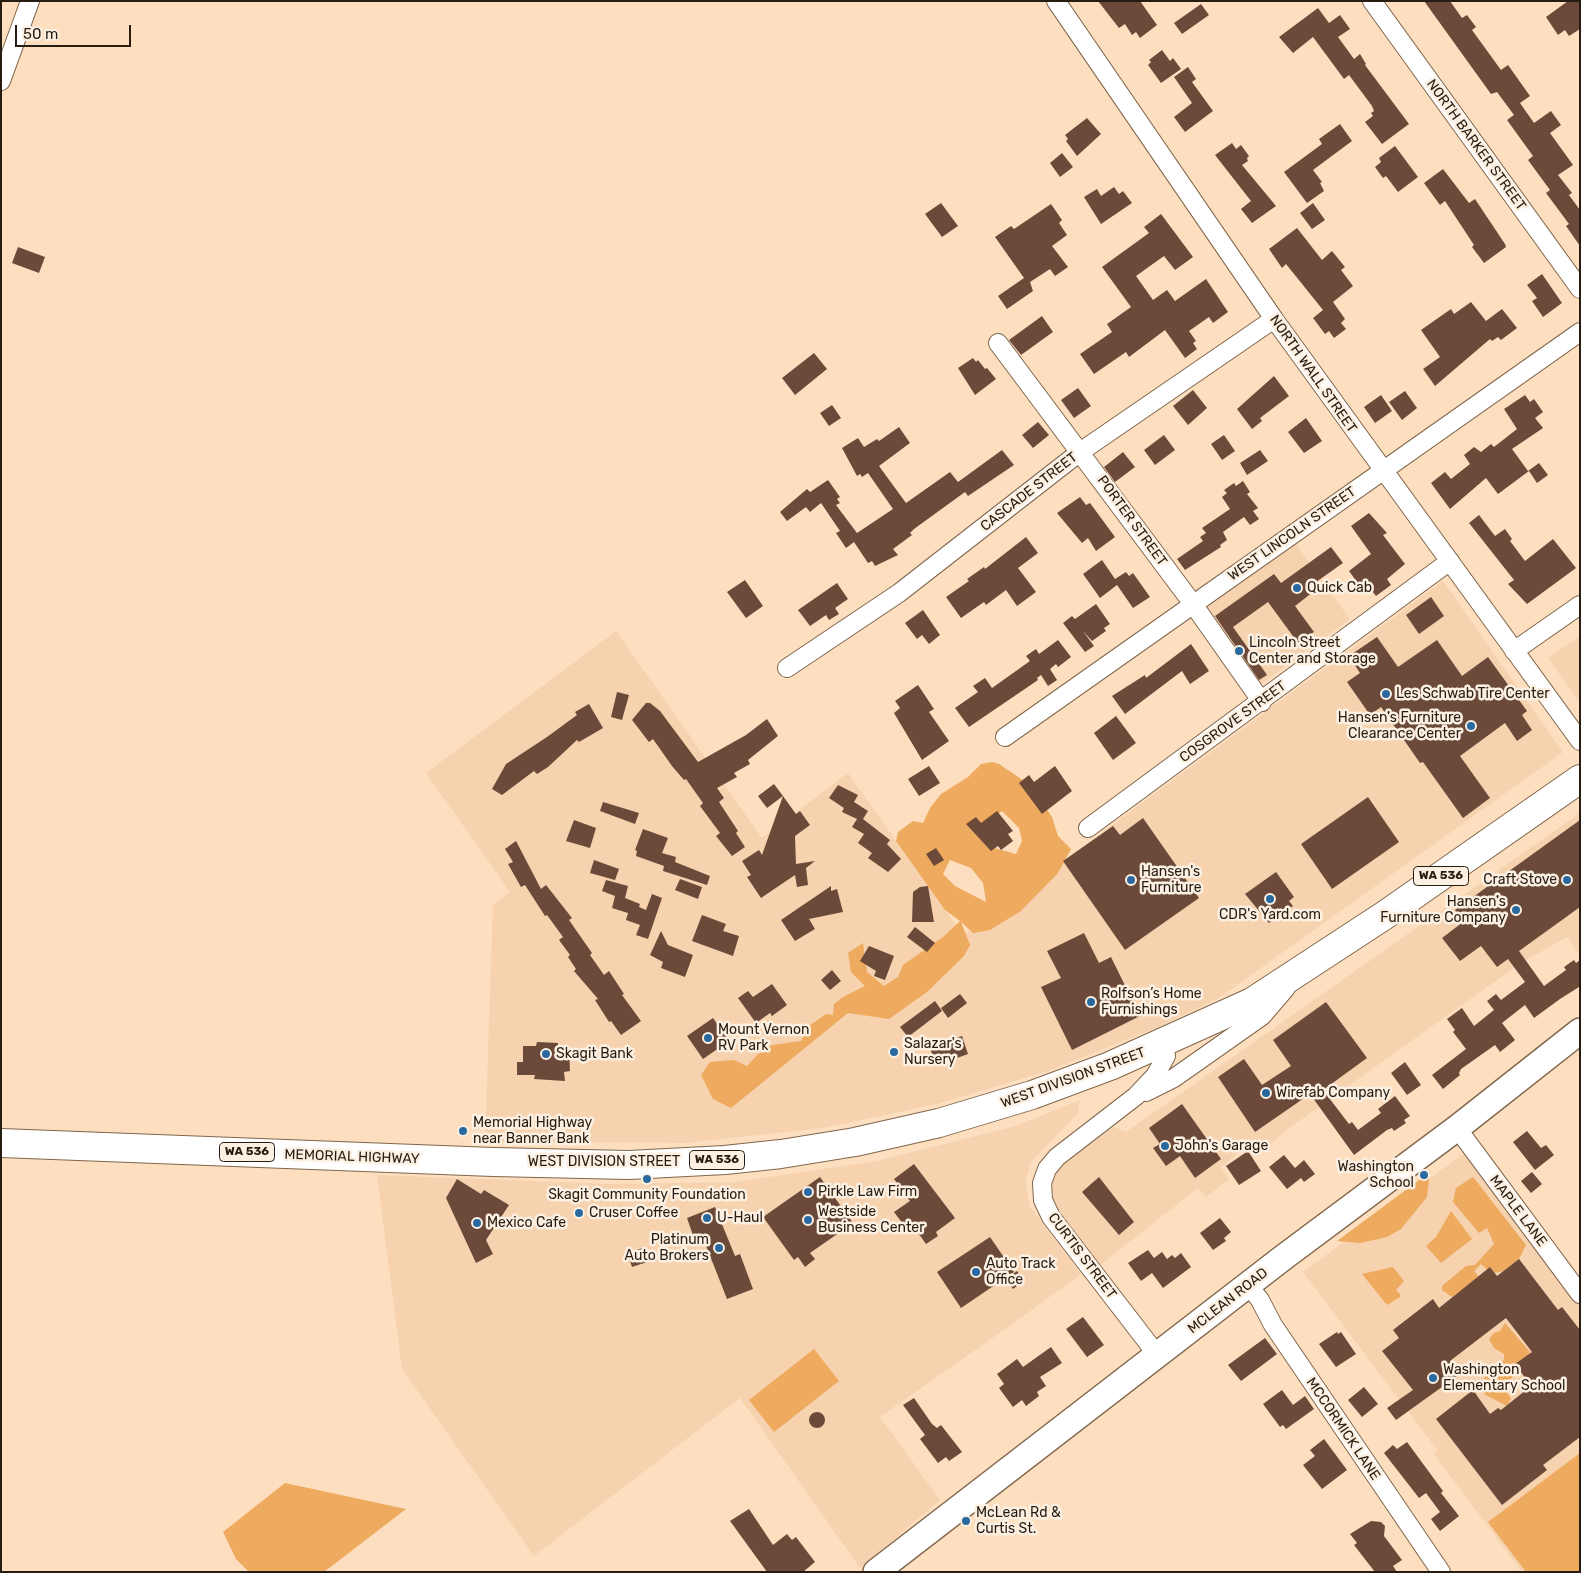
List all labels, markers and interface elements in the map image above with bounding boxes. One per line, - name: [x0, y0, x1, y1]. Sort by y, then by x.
- scale bar: [18, 15, 134, 47]
- text: 50 m: [23, 25, 58, 43]
- street label: NORTH BARKER STREET: [1423, 76, 1529, 214]
- street label: NORTH WALL STREET: [1266, 312, 1360, 436]
- street label: CASCADE STREET: [977, 449, 1081, 535]
- street label: PORTER STREET: [1094, 473, 1170, 569]
- street label: WEST LINCOLN STREET: [1225, 484, 1359, 584]
- place label: Quick Cab: [1307, 580, 1372, 596]
- marker: Quick Cab: [1291, 582, 1303, 594]
- place label: Lincoln Street Center and Storage: [1249, 635, 1376, 668]
- marker: Lincoln Street Center and Storage: [1233, 645, 1245, 657]
- street label: COSGROVE STREET: [1177, 678, 1289, 766]
- place label: Les Schwab Tire Center: [1396, 686, 1550, 702]
- marker: Les Schwab Tire Center: [1380, 688, 1392, 700]
- place label: Hansen's Furniture Clearance Center: [1338, 710, 1461, 742]
- marker: Hansen's Furniture Clearance Center: [1465, 720, 1477, 732]
- place label: Hansen's Furniture: [1141, 864, 1202, 896]
- road number: WA 536: [1414, 866, 1468, 886]
- place label: Craft Stove: [1483, 872, 1557, 888]
- marker: Hansen's Furniture: [1125, 874, 1137, 886]
- marker: Craft Stove: [1561, 874, 1573, 886]
- marker: CDR's Yard.com: [1264, 893, 1276, 905]
- place label: Hansen's Furniture Company: [1380, 894, 1506, 926]
- marker: Hansen's Furniture Company: [1510, 904, 1522, 916]
- place label: CDR's Yard.com: [1219, 907, 1321, 923]
- place label: Rolfson’s Home Furnishings: [1101, 986, 1202, 1019]
- marker: Rolfson’s Home Furnishings: [1085, 996, 1097, 1008]
- place label: Mount Vernon RV Park: [718, 1022, 809, 1054]
- marker: Mount Vernon RV Park: [702, 1032, 714, 1044]
- place label: Salazar's Nursery: [904, 1036, 962, 1068]
- street label: WEST DIVISION STREET: [999, 1044, 1147, 1112]
- place label: Skagit Bank: [556, 1046, 633, 1062]
- marker: Salazar's Nursery: [888, 1046, 900, 1058]
- marker: Skagit Bank: [540, 1048, 552, 1060]
- place label: Wirefab Company: [1276, 1085, 1390, 1101]
- marker: Wirefab Company: [1260, 1087, 1272, 1099]
- place label: Memorial Highway near Banner Bank: [473, 1115, 592, 1148]
- marker: Memorial Highway near Banner Bank: [457, 1125, 469, 1137]
- place label: John's Garage: [1175, 1138, 1268, 1154]
- marker: John's Garage: [1159, 1140, 1171, 1152]
- road number: WA 536: [220, 1142, 274, 1162]
- street label: MEMORIAL HIGHWAY: [284, 1146, 420, 1168]
- road number: WA 536: [690, 1150, 744, 1170]
- street label: WEST DIVISION STREET: [528, 1154, 680, 1170]
- place label: Washington School: [1337, 1159, 1414, 1192]
- marker: Washington School: [1418, 1169, 1430, 1181]
- street label: MAPLE LANE: [1486, 1172, 1550, 1250]
- marker: Skagit Community Foundation: [641, 1173, 653, 1185]
- place label: Pirkle Law Firm: [818, 1184, 917, 1200]
- marker: Pirkle Law Firm: [802, 1186, 814, 1198]
- place label: Skagit Community Foundation: [548, 1187, 746, 1203]
- place label: Westside Business Center: [818, 1204, 925, 1236]
- place label: Cruser Coffee: [589, 1205, 678, 1221]
- marker: Cruser Coffee: [573, 1207, 585, 1219]
- place label: U-Haul: [717, 1210, 763, 1226]
- street label: CURTIS STREET: [1044, 1210, 1120, 1302]
- marker: U-Haul: [701, 1212, 713, 1224]
- marker: Westside Business Center: [802, 1214, 814, 1226]
- place label: Mexico Cafe: [487, 1215, 566, 1231]
- marker: Mexico Cafe: [471, 1217, 483, 1229]
- place label: Platinum Auto Brokers: [625, 1232, 709, 1264]
- marker: Platinum Auto Brokers: [713, 1242, 725, 1254]
- place label: Auto Track Office: [986, 1256, 1056, 1288]
- street label: MCLEAN ROAD: [1185, 1265, 1271, 1337]
- marker: Auto Track Office: [970, 1266, 982, 1278]
- place label: Washington Elementary School: [1443, 1362, 1566, 1394]
- marker: Washington Elementary School: [1427, 1372, 1439, 1384]
- street label: MCCORMICK LANE: [1302, 1375, 1384, 1483]
- place label: McLean Rd & Curtis St.: [976, 1505, 1061, 1538]
- marker: McLean Rd & Curtis St.: [960, 1515, 972, 1527]

